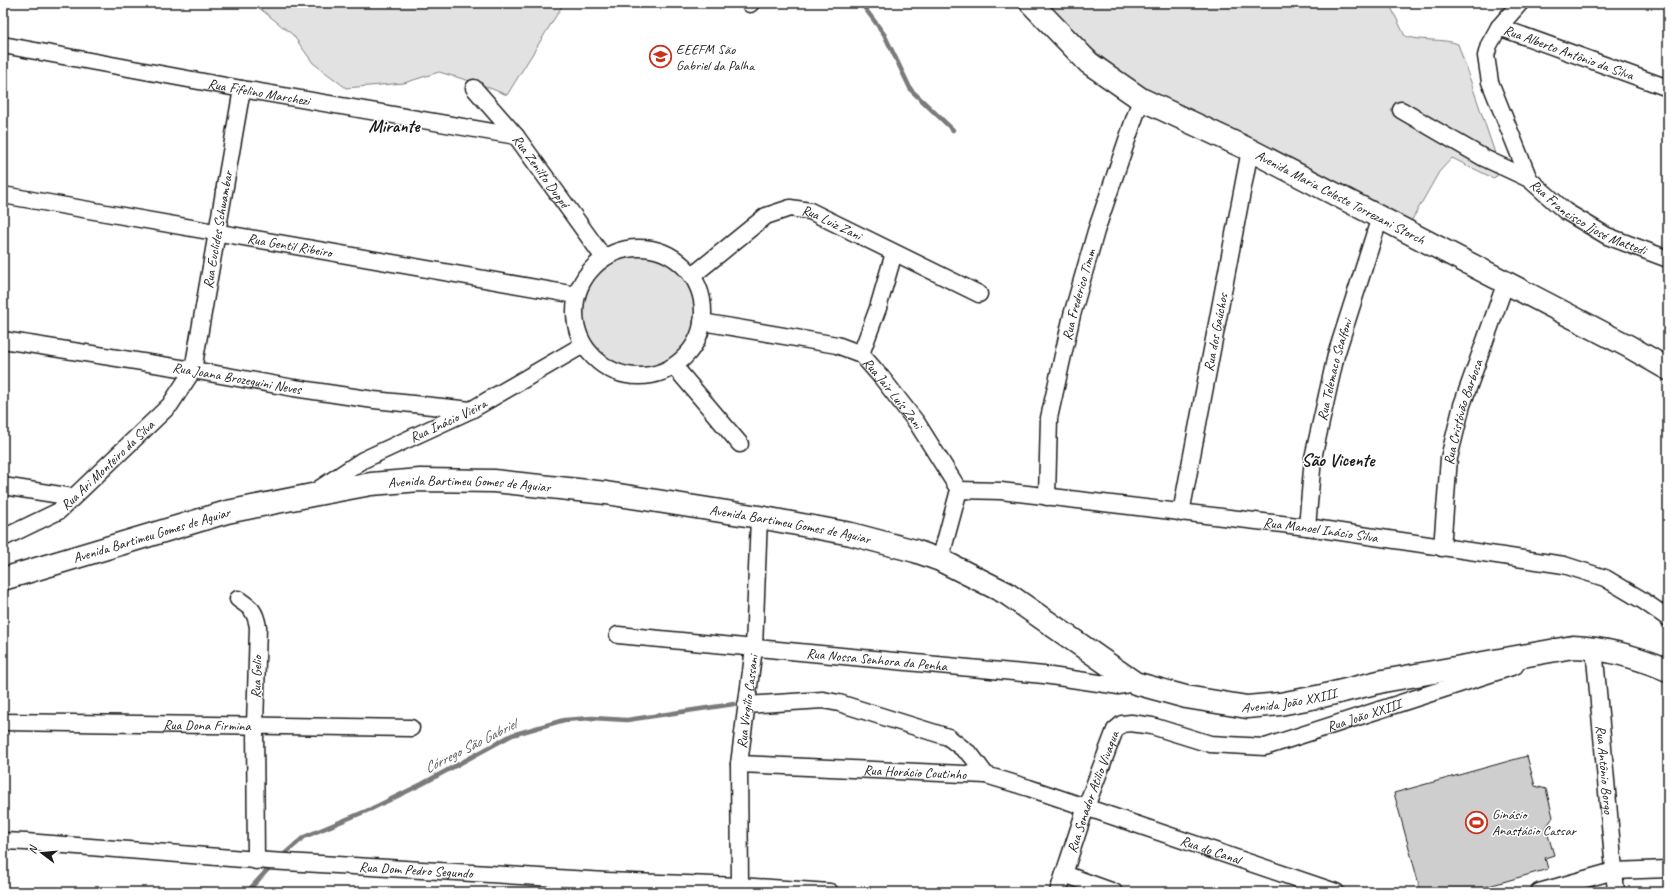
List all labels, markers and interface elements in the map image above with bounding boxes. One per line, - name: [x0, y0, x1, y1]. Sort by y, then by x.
- street label: Rua Alberto Antônio da Silva: [1501, 21, 1637, 84]
- place label: EEEFM São Gabriel da Palha: [676, 41, 755, 74]
- school or university icon: EEEFM São Gabriel da Palha: [648, 44, 674, 70]
- street label: Rua Fifelino Marchezi: [206, 75, 313, 110]
- district label: Mirante: [369, 115, 421, 137]
- street label: Rua Zenilto Duppé: [509, 132, 574, 213]
- street label: Avenida Maria Celeste Torrezani Storch: [1253, 146, 1428, 249]
- street label: Rua Euclides Schwambar: [199, 168, 237, 290]
- street label: Rua Francisco Jjosé Mattedi: [1526, 176, 1651, 260]
- street label: Rua Luiz Zani: [801, 202, 866, 245]
- street label: Rua Gentil Ribeiro: [246, 230, 335, 262]
- street label: Rua Frederico Timm: [1059, 246, 1100, 342]
- street label: Rua dos Gaúchos: [1200, 291, 1232, 373]
- street label: Rua Telemaco Scalfoni: [1314, 315, 1357, 422]
- street label: Rua Jair Luís Zani: [859, 354, 928, 434]
- street label: Rua Cristóvão Barbosa: [1440, 357, 1487, 466]
- street label: Rua Joana Brozeguini Neves: [171, 359, 303, 398]
- street label: Rua Inácio Vieira: [407, 394, 490, 446]
- street label: Rua Ari Monteiro da Silva: [57, 416, 159, 514]
- district label: São Vicente: [1302, 449, 1376, 471]
- street label: Avenida Bartimeu Gomes de Aguiar: [387, 472, 552, 496]
- street label: Avenida Bartimeu Gomes de Aguiar: [708, 501, 873, 548]
- street label: Avenida Bartimeu Gomes de Aguiar: [71, 503, 232, 567]
- street label: Rua Manoel Inácio Silva: [1262, 514, 1380, 546]
- street label: Rua Nossa Senhora da Penha: [806, 645, 949, 675]
- street label: Rua Virgílio Cassani: [733, 652, 762, 749]
- street label: Rua Gelio: [247, 653, 266, 699]
- street label: Avenida João XXIII: [1241, 684, 1341, 716]
- street label: Rua João XXIII: [1325, 694, 1406, 735]
- water label: Córrego São Gabriel: [421, 713, 524, 778]
- street label: Rua Dona Firmina: [163, 716, 252, 735]
- street label: Rua Antônio Borgo: [1592, 725, 1617, 815]
- street label: Rua Senador Atilio Vivaqua: [1064, 728, 1123, 855]
- street label: Rua Horácio Coutinho: [863, 762, 968, 783]
- place label: Ginásio Anastácio Cassar: [1492, 806, 1578, 839]
- sports icon: Ginásio Anastácio Cassar: [1463, 809, 1489, 835]
- street label: Rua do Canal: [1178, 832, 1245, 869]
- north arrow: [22, 833, 62, 873]
- text: N: [25, 843, 41, 855]
- street label: Rua Dom Pedro Segundo: [359, 858, 475, 882]

